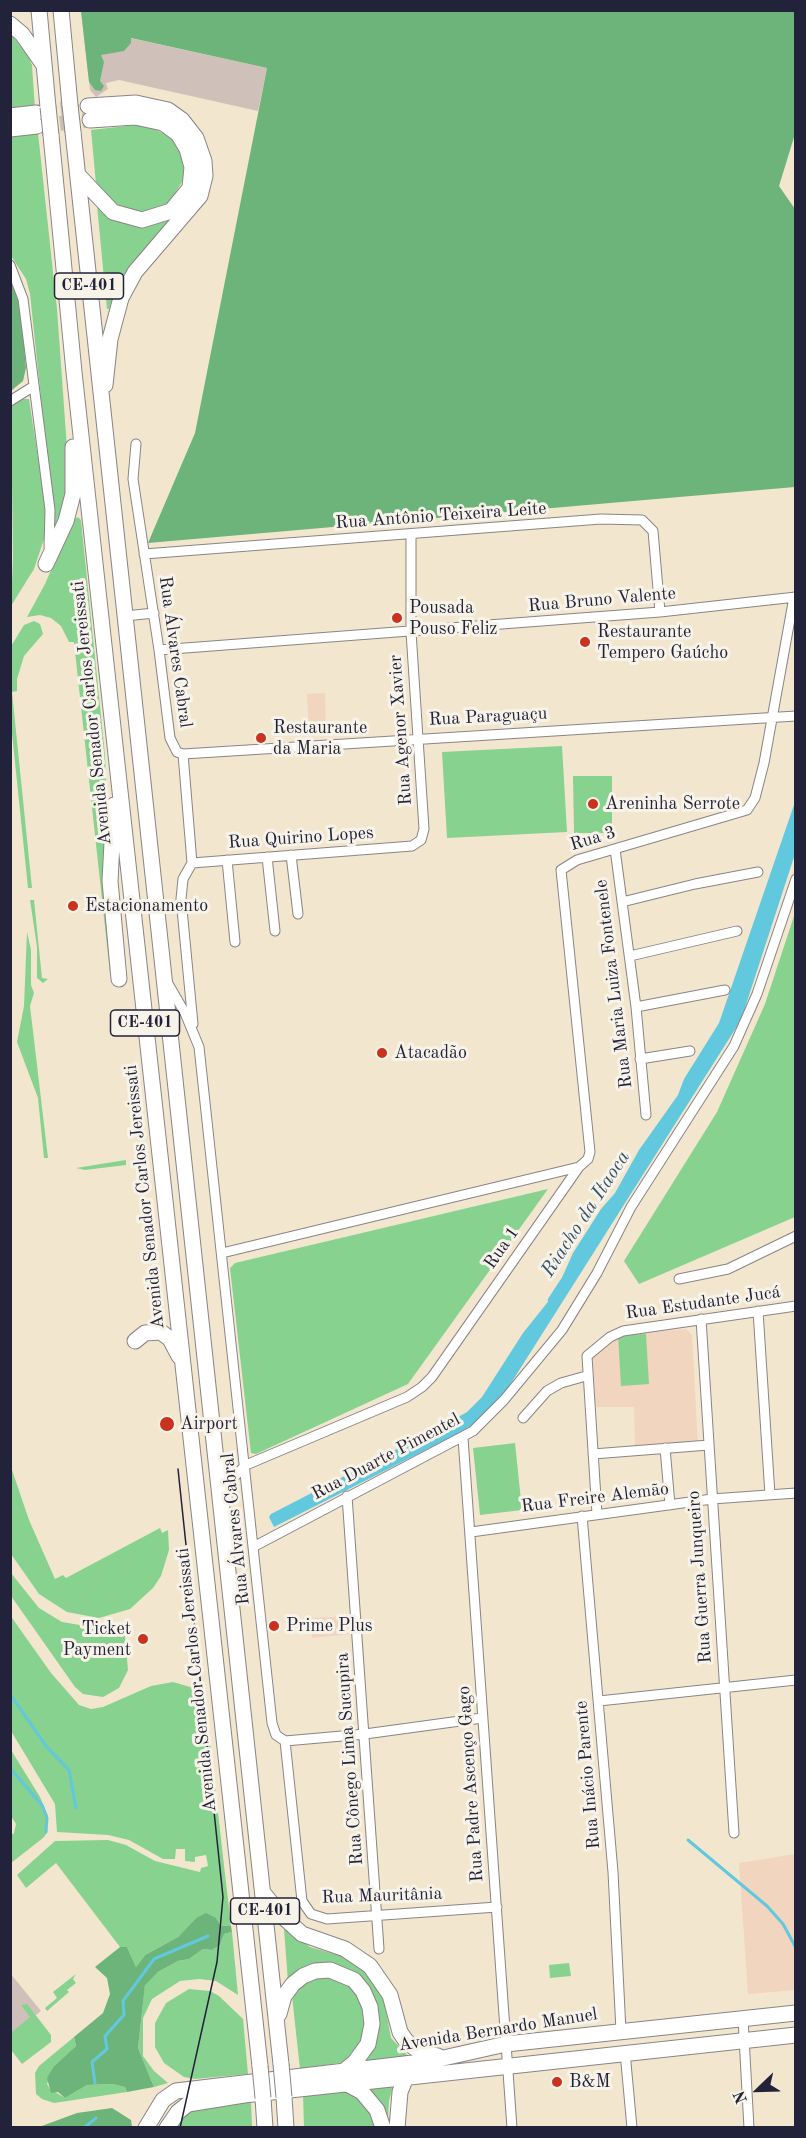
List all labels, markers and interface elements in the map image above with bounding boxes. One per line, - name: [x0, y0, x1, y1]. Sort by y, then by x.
- road number: CE-401: [54, 273, 124, 299]
- street label: Rua Antônio Teixeira Leite: [335, 498, 547, 534]
- street label: Rua Álvares Cabral: [154, 575, 196, 729]
- street label: Avenida Senador Carlos Jereissati: [67, 580, 117, 846]
- street label: Rua Bruno Valente: [527, 583, 677, 617]
- place label: Pousada Pouso Feliz: [409, 597, 497, 640]
- marker: Pousada Pouso Feliz: [390, 611, 404, 625]
- place label: Restaurante Tempero Gaúcho: [597, 621, 728, 664]
- marker: Restaurante Tempero Gaúcho: [578, 635, 592, 649]
- street label: Rua Agenor Xavier: [385, 654, 417, 806]
- street label: Rua Paraguaçu: [428, 703, 548, 731]
- place label: Restaurante da Maria: [273, 717, 367, 760]
- marker: Restaurante da Maria: [254, 731, 268, 745]
- place label: Areninha Serrote: [605, 793, 740, 815]
- marker: Areninha Serrote: [586, 797, 600, 811]
- street label: Rua Quirino Lopes: [228, 822, 374, 854]
- street label: Rua 3: [567, 822, 619, 856]
- street label: Rua Maria Luiza Fontenele: [590, 878, 638, 1090]
- place label: Estacionamento: [85, 895, 208, 917]
- marker: Estacionamento: [66, 899, 80, 913]
- road number: CE-401: [110, 1010, 180, 1036]
- place label: Atacadão: [394, 1042, 467, 1064]
- marker: Atacadão: [375, 1046, 389, 1060]
- street label: Avenida Senador Carlos Jereissati: [120, 1064, 170, 1330]
- water label: Riacho da Itaoca: [536, 1146, 636, 1282]
- street label: Rua 1: [480, 1223, 524, 1273]
- street label: Rua Estudante Jucá: [624, 1281, 782, 1325]
- street label: Rua Duarte Pimentel: [308, 1409, 464, 1505]
- place label: Airport: [180, 1413, 238, 1435]
- marker: Airport: [158, 1415, 176, 1433]
- street label: Rua Álvares Cabral: [217, 1452, 255, 1606]
- street label: Rua Freire Alemão: [520, 1478, 670, 1518]
- street label: Rua Guerra Junqueiro: [683, 1490, 717, 1664]
- street label: Avenida Senador Carlos Jereissati: [172, 1547, 222, 1813]
- place label: Prime Plus: [286, 1615, 373, 1637]
- place label: Ticket Payment: [63, 1618, 131, 1660]
- marker: Prime Plus: [267, 1619, 281, 1633]
- marker: Ticket Payment: [136, 1632, 150, 1646]
- street label: Rua Cônego Lima Sucupira: [332, 1652, 368, 1866]
- street label: Rua Padre Ascenço Gago: [453, 1685, 489, 1883]
- street label: Rua Inácio Parente: [571, 1700, 605, 1850]
- street label: Rua Mauritânia: [321, 1883, 443, 1909]
- road number: CE-401: [230, 1898, 300, 1924]
- street label: Avenida Bernardo Manuel: [397, 2004, 599, 2056]
- north arrow: [728, 2060, 788, 2120]
- place label: B&M: [569, 2071, 611, 2093]
- marker: B&M: [550, 2075, 564, 2089]
- text: N: [732, 2088, 751, 2106]

